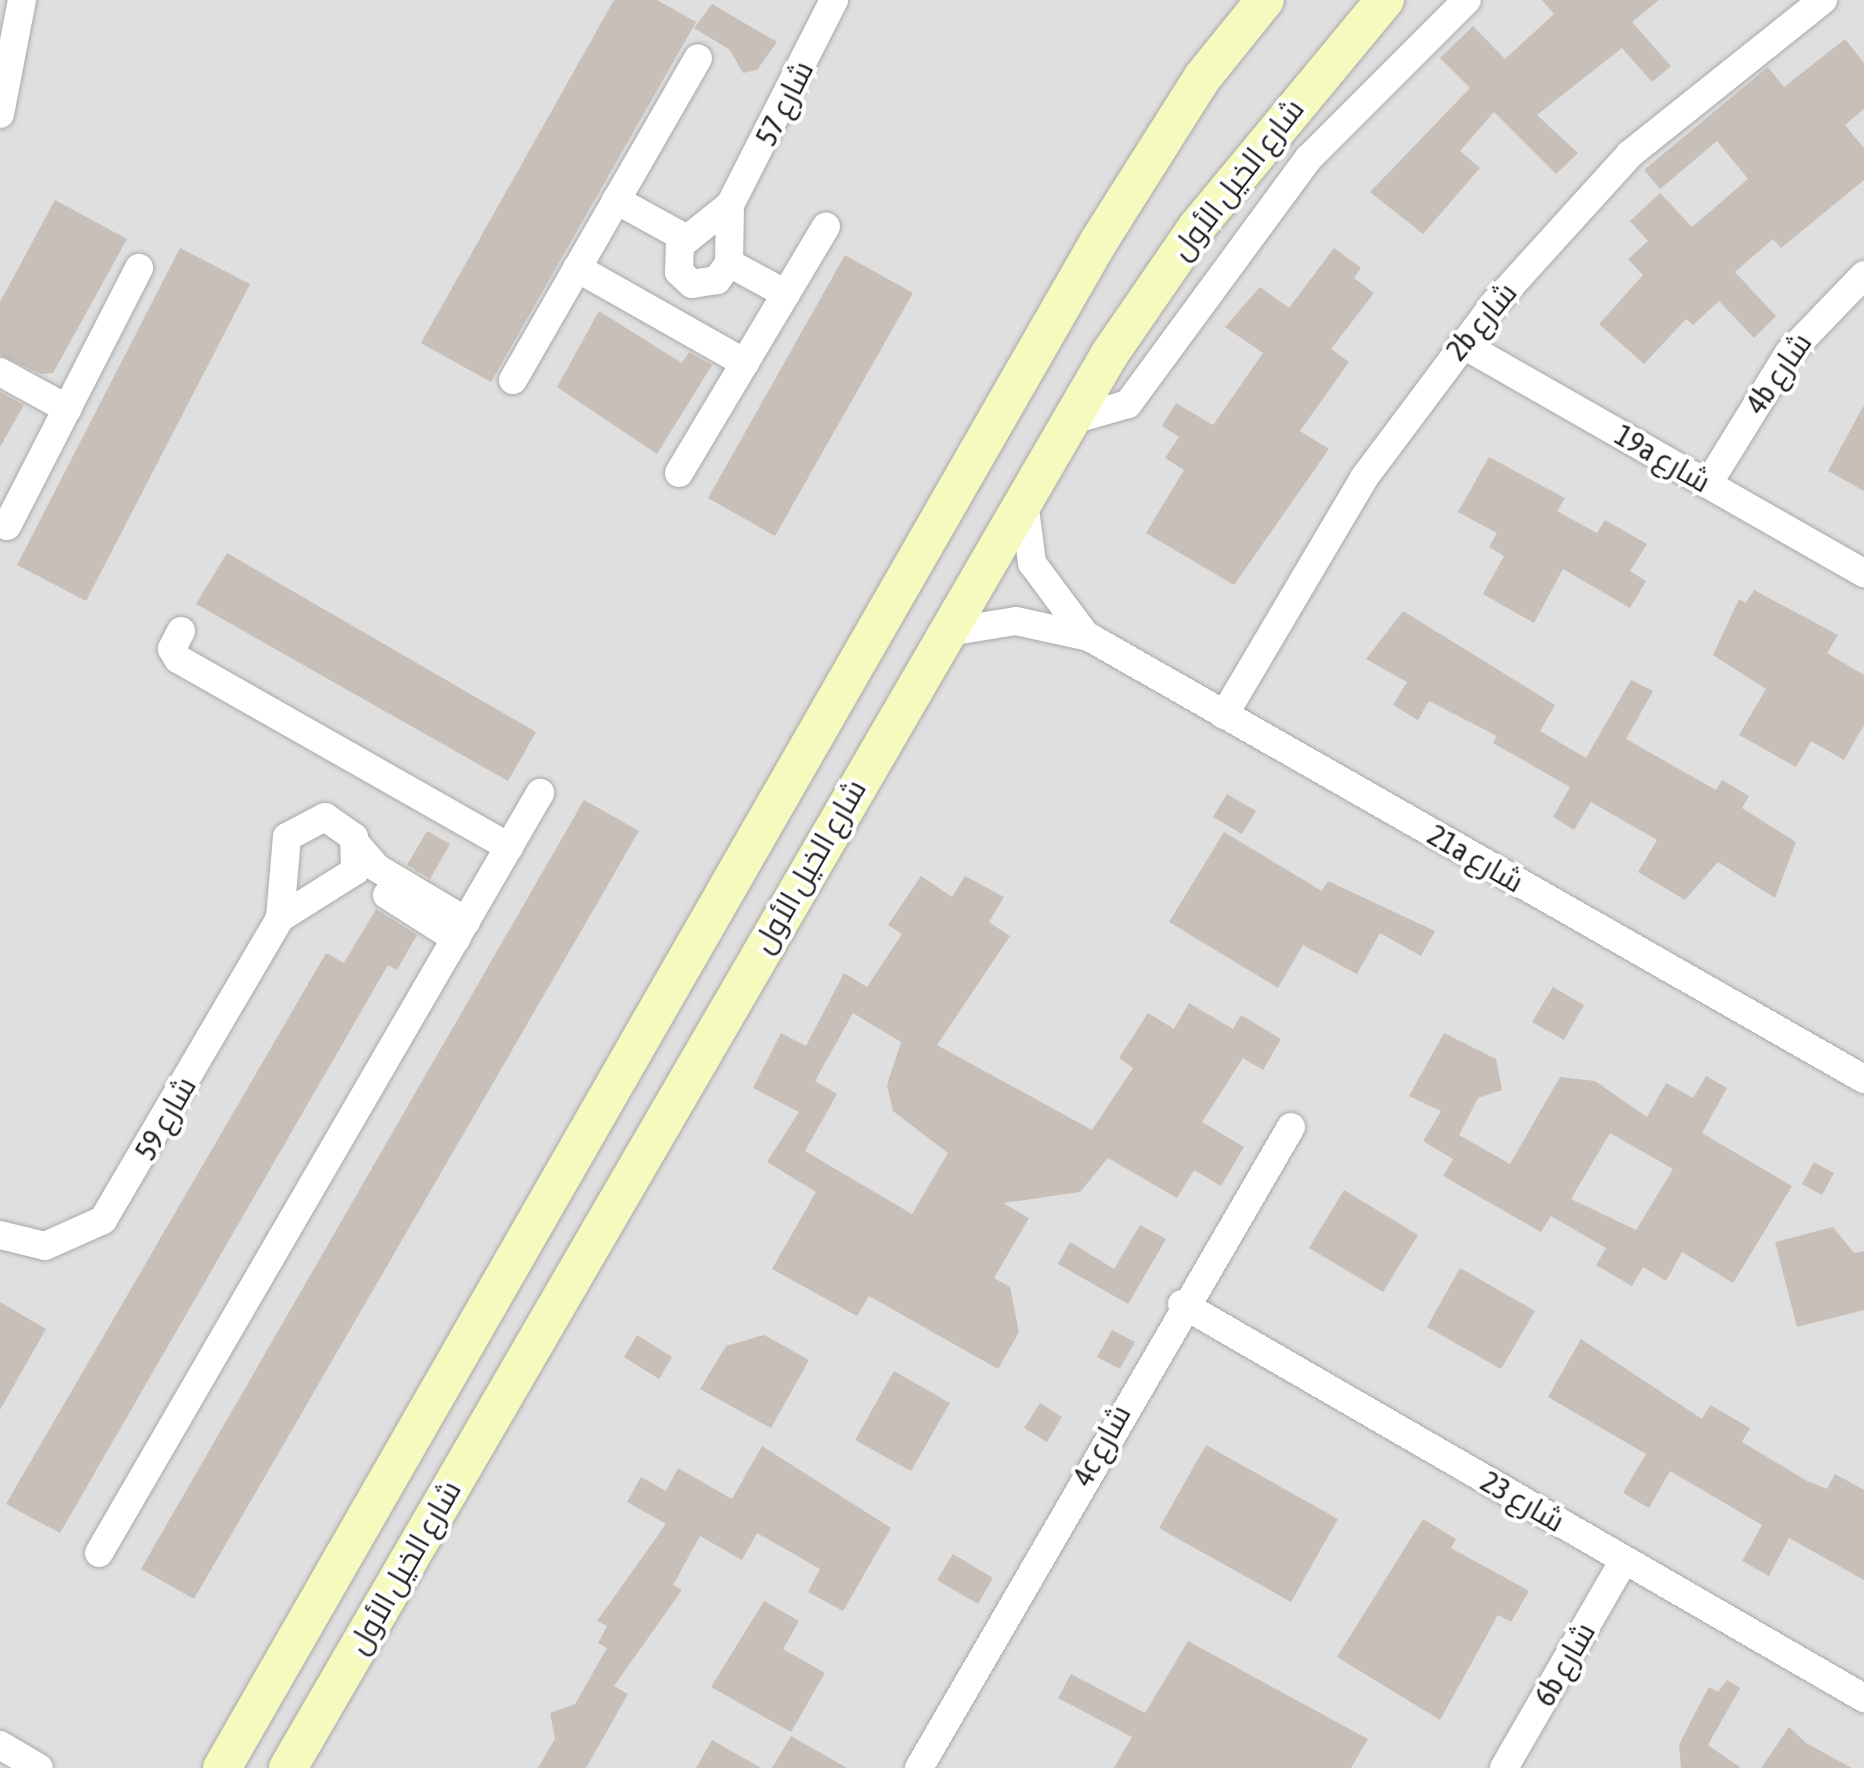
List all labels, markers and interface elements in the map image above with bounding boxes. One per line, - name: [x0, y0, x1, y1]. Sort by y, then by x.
- street label: شارع 57: [747, 55, 821, 151]
- street label: شارع الخيل الأول: [1163, 91, 1311, 267]
- street label: 2b شارع: [1438, 275, 1524, 367]
- street label: 4b شارع: [1737, 326, 1819, 420]
- street label: 19a شارع: [1609, 416, 1717, 500]
- street label: شارع الخيل الأول: [745, 773, 873, 959]
- street label: 21a شارع: [1422, 816, 1530, 900]
- street label: شارع 59: [127, 1070, 203, 1166]
- street label: 4c شارع: [1064, 1398, 1138, 1492]
- street label: شارع 23: [1475, 1463, 1571, 1539]
- street label: شارع الخيل الأول: [340, 1474, 468, 1660]
- street label: 6b شارع: [1526, 1616, 1602, 1712]

